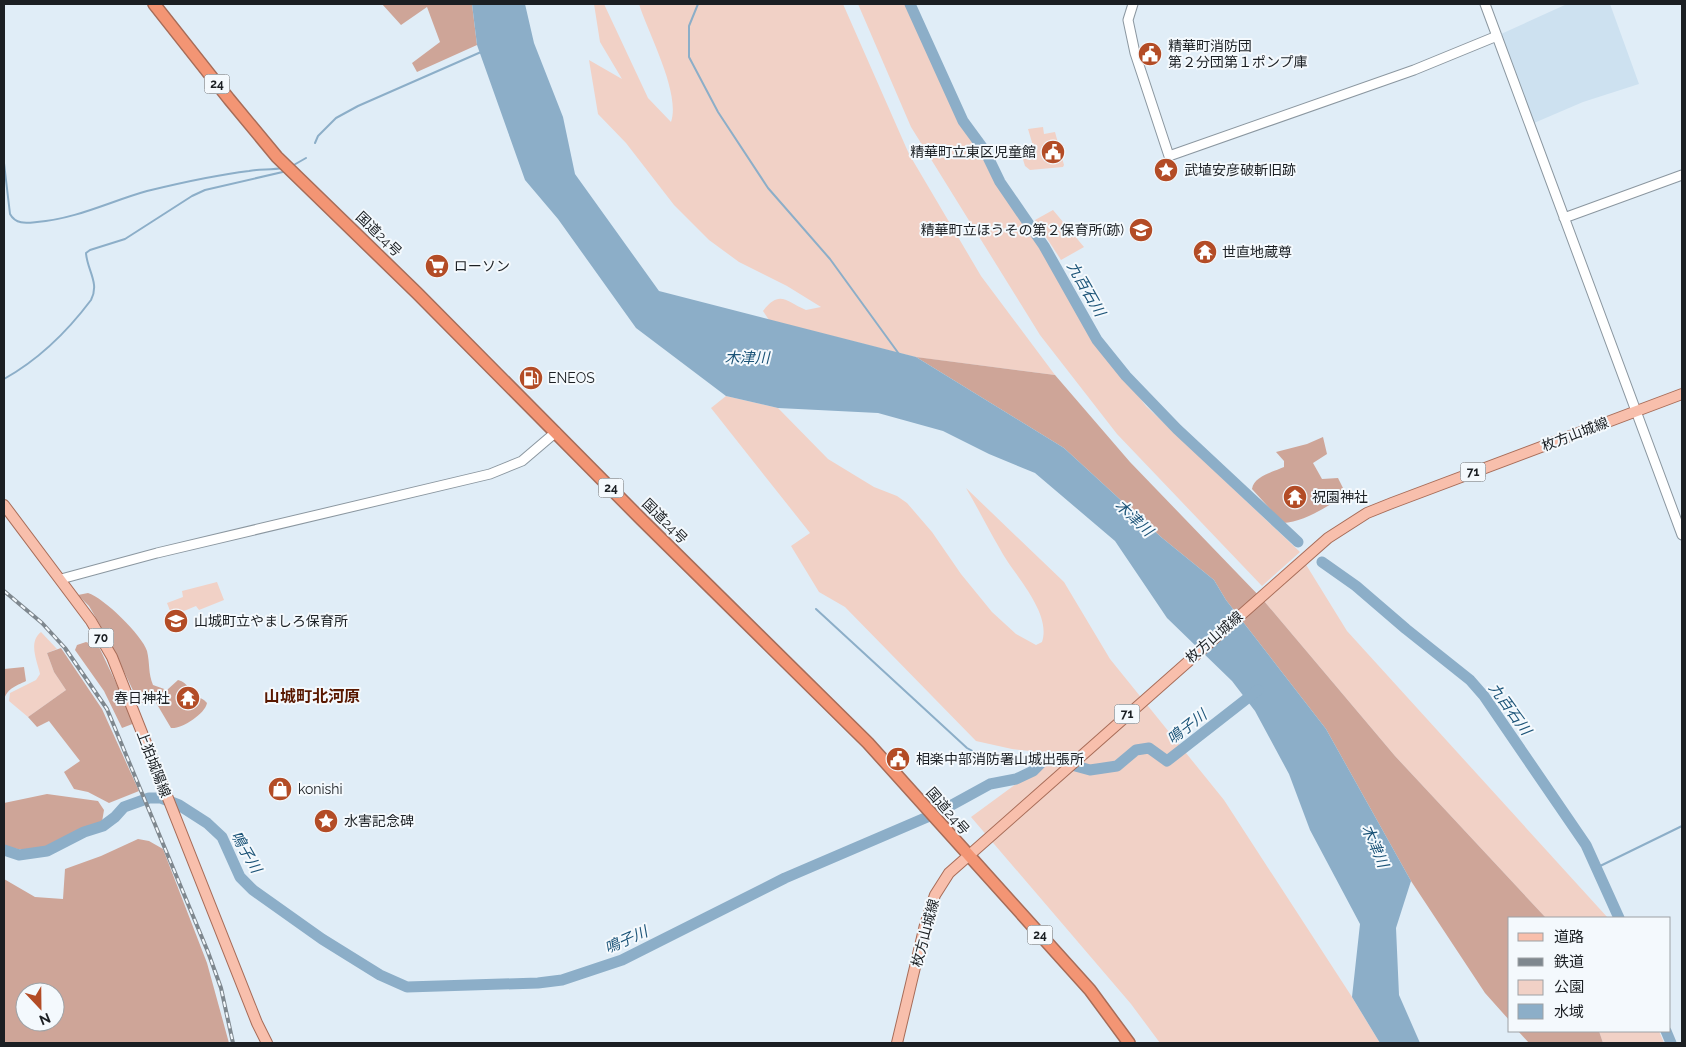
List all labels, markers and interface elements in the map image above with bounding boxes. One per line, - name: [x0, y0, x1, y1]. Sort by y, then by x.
- place label: 精華町消防団 第２分団第１ポンプ庫: [1168, 38, 1308, 70]
- public building icon: 精華町消防団 第２分団第１ポンプ庫: [1137, 41, 1163, 67]
- road number: 24: [204, 74, 230, 94]
- public building icon: 精華町立東区児童館: [1040, 139, 1066, 165]
- place label: 精華町立東区児童館: [910, 144, 1036, 160]
- place icon: 武埴安彦破斬旧跡: [1153, 157, 1179, 183]
- place label: 武埴安彦破斬旧跡: [1184, 162, 1296, 178]
- street label: 国道24号: [353, 208, 405, 260]
- school or university icon: 精華町立ほうその第２保育所(跡): [1128, 217, 1154, 243]
- place label: 精華町立ほうその第２保育所(跡): [920, 222, 1124, 238]
- temple icon: 世直地蔵尊: [1192, 239, 1218, 265]
- place label: 世直地蔵尊: [1222, 244, 1292, 260]
- supermarket icon: ローソン: [424, 253, 450, 279]
- place label: ローソン: [454, 258, 510, 274]
- water label: 九百石川: [1063, 259, 1110, 321]
- water label: 木津川: [724, 349, 771, 367]
- fuel station icon: ENEOS: [518, 365, 544, 391]
- place label: ENEOS: [548, 370, 595, 386]
- street label: 枚方山城線: [1539, 414, 1611, 454]
- road number: 71: [1460, 462, 1486, 482]
- road number: 24: [598, 478, 624, 498]
- temple icon: 祝園神社: [1282, 484, 1308, 510]
- place label: 祝園神社: [1312, 489, 1368, 505]
- street label: 国道24号: [639, 495, 691, 547]
- water label: 木津川: [1111, 496, 1158, 541]
- school or university icon: 山城町立やましろ保育所: [163, 608, 189, 634]
- street label: 枚方山城線: [1182, 608, 1246, 666]
- place label: 山城町立やましろ保育所: [194, 613, 348, 629]
- road number: 70: [88, 628, 114, 648]
- water label: 九百石川: [1485, 679, 1536, 740]
- temple icon: 春日神社: [175, 685, 201, 711]
- district label: 山城町北河原: [264, 687, 360, 706]
- place label: 春日神社: [114, 690, 170, 706]
- road number: 71: [1114, 704, 1140, 724]
- water label: 鳴子川: [1164, 705, 1212, 748]
- street label: 上狛城陽線: [134, 728, 174, 800]
- public building icon: 相楽中部消防署山城出張所: [885, 746, 911, 772]
- place label: 相楽中部消防署山城出張所: [916, 751, 1084, 767]
- shop icon: konishi: [267, 776, 293, 802]
- place label: konishi: [298, 781, 343, 797]
- street label: 国道24号: [923, 784, 973, 838]
- place icon: 水害記念碑: [313, 808, 339, 834]
- place label: 水害記念碑: [344, 813, 414, 829]
- water label: 木津川: [1358, 822, 1393, 872]
- water label: 鳴子川: [227, 828, 266, 878]
- street label: 枚方山城線: [908, 897, 942, 969]
- legend: [1508, 917, 1671, 1032]
- water label: 鳴子川: [602, 922, 652, 957]
- road number: 24: [1028, 926, 1052, 944]
- text: 道路: [1554, 928, 1584, 946]
- text: 鉄道: [1554, 953, 1584, 971]
- text: 公園: [1554, 978, 1584, 996]
- north arrow: [15, 982, 65, 1032]
- text: 水域: [1554, 1003, 1584, 1021]
- text: N: [37, 1010, 53, 1028]

